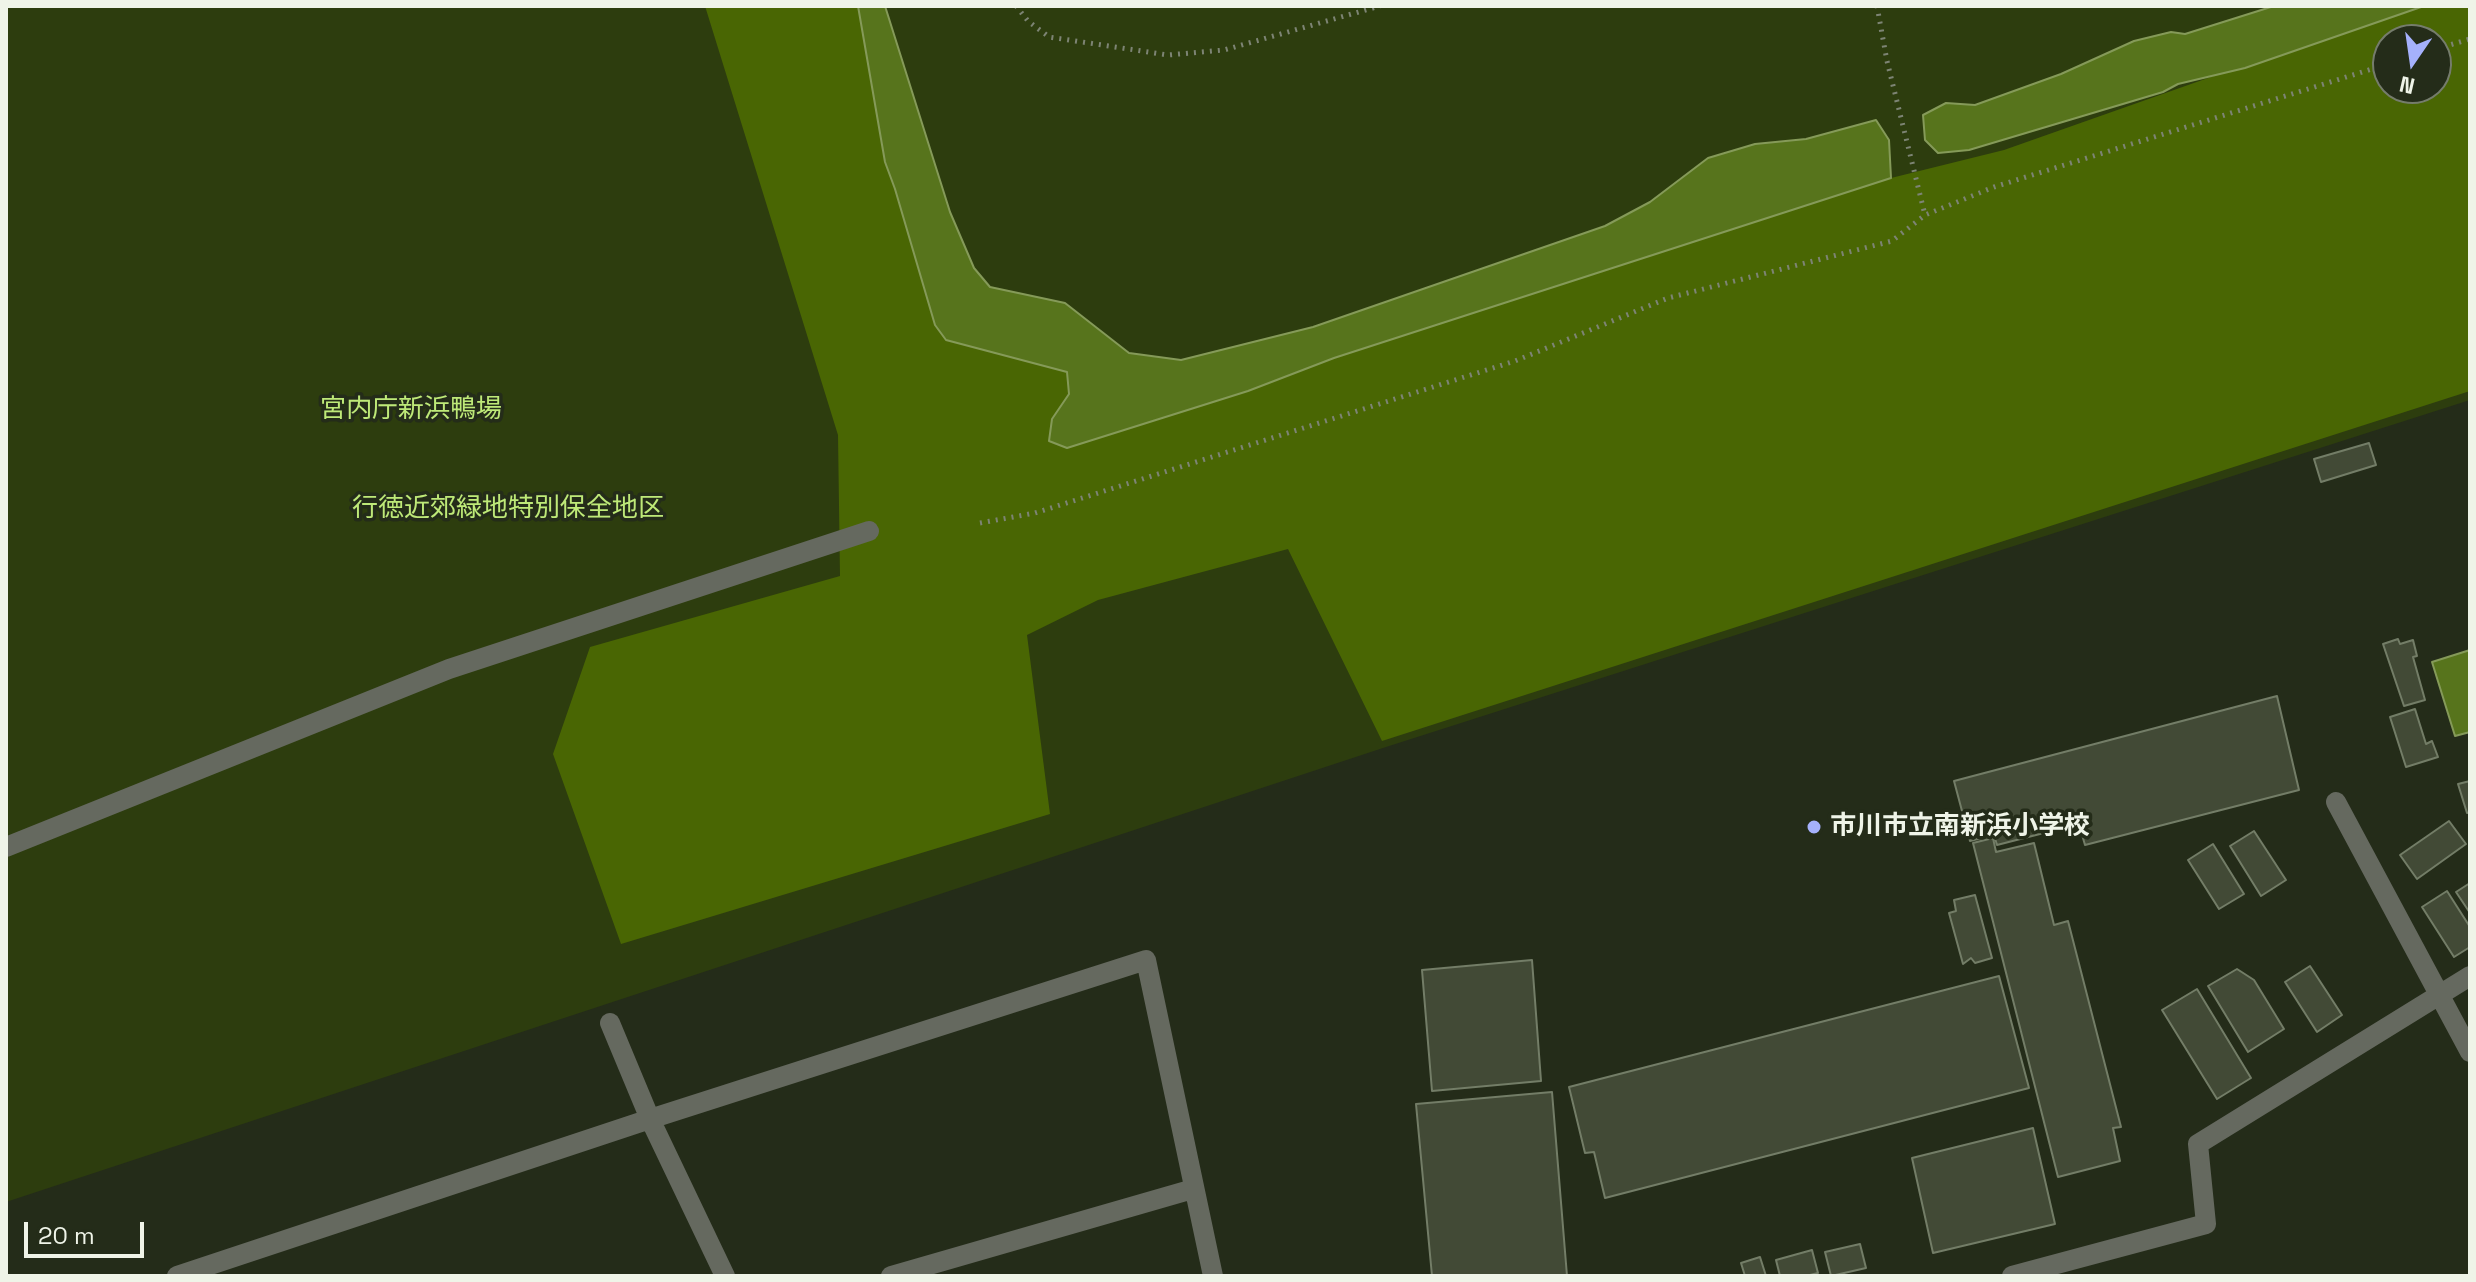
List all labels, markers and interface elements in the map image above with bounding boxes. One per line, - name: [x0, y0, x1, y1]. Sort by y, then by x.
- north arrow: [2372, 24, 2452, 104]
- text: N: [2397, 70, 2417, 101]
- park label: 宮内庁新浜鴨場: [320, 394, 502, 426]
- park label: 行徳近郊緑地特別保全地区: [352, 493, 664, 525]
- place label: 市川市立南新浜小学校: [1830, 811, 2090, 843]
- marker: 市川市立南新浜小学校: [1805, 818, 1823, 836]
- scale bar: [28, 1206, 148, 1256]
- text: 20 m: [38, 1220, 95, 1251]

